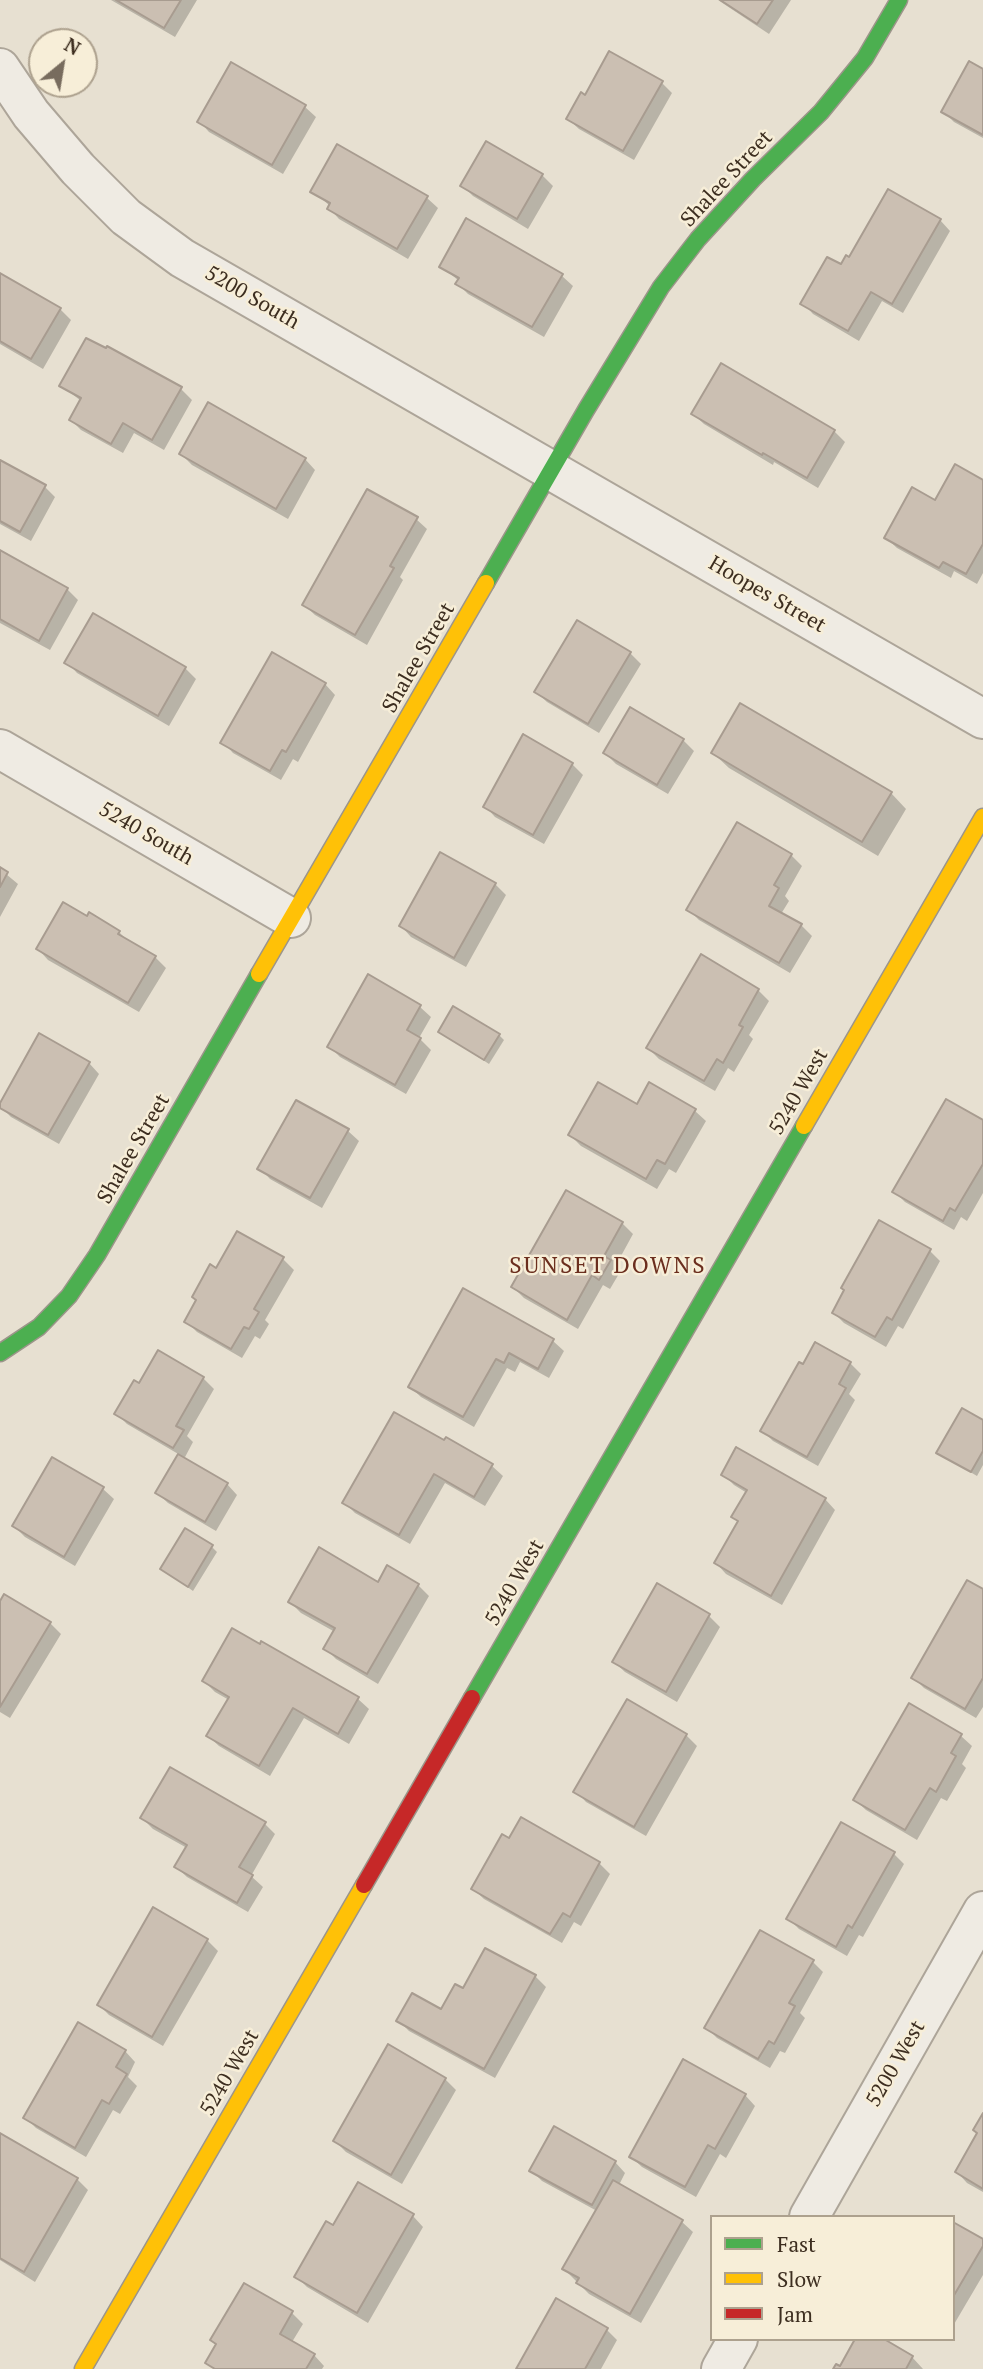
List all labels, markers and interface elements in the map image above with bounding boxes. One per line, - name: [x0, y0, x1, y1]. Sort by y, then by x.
- north arrow: [28, 28, 98, 98]
- text: N: [60, 32, 85, 61]
- street label: Shalee Street: [676, 126, 778, 232]
- street label: 5200 South: [200, 261, 304, 335]
- street label: Hoopes Street: [704, 551, 830, 639]
- street label: Shalee Street: [377, 599, 461, 717]
- street label: 5240 South: [94, 797, 198, 871]
- street label: 5240 West: [764, 1044, 834, 1140]
- street label: Shalee Street: [92, 1090, 176, 1208]
- district label: SUNSET DOWNS: [511, 1252, 705, 1280]
- street label: 5240 West: [480, 1535, 550, 1631]
- street label: 5200 West: [861, 2016, 931, 2112]
- street label: 5240 West: [195, 2025, 265, 2121]
- legend: [710, 2215, 955, 2341]
- text: Fast: [777, 2230, 816, 2258]
- text: Slow: [777, 2265, 821, 2293]
- text: Jam: [777, 2300, 813, 2328]

